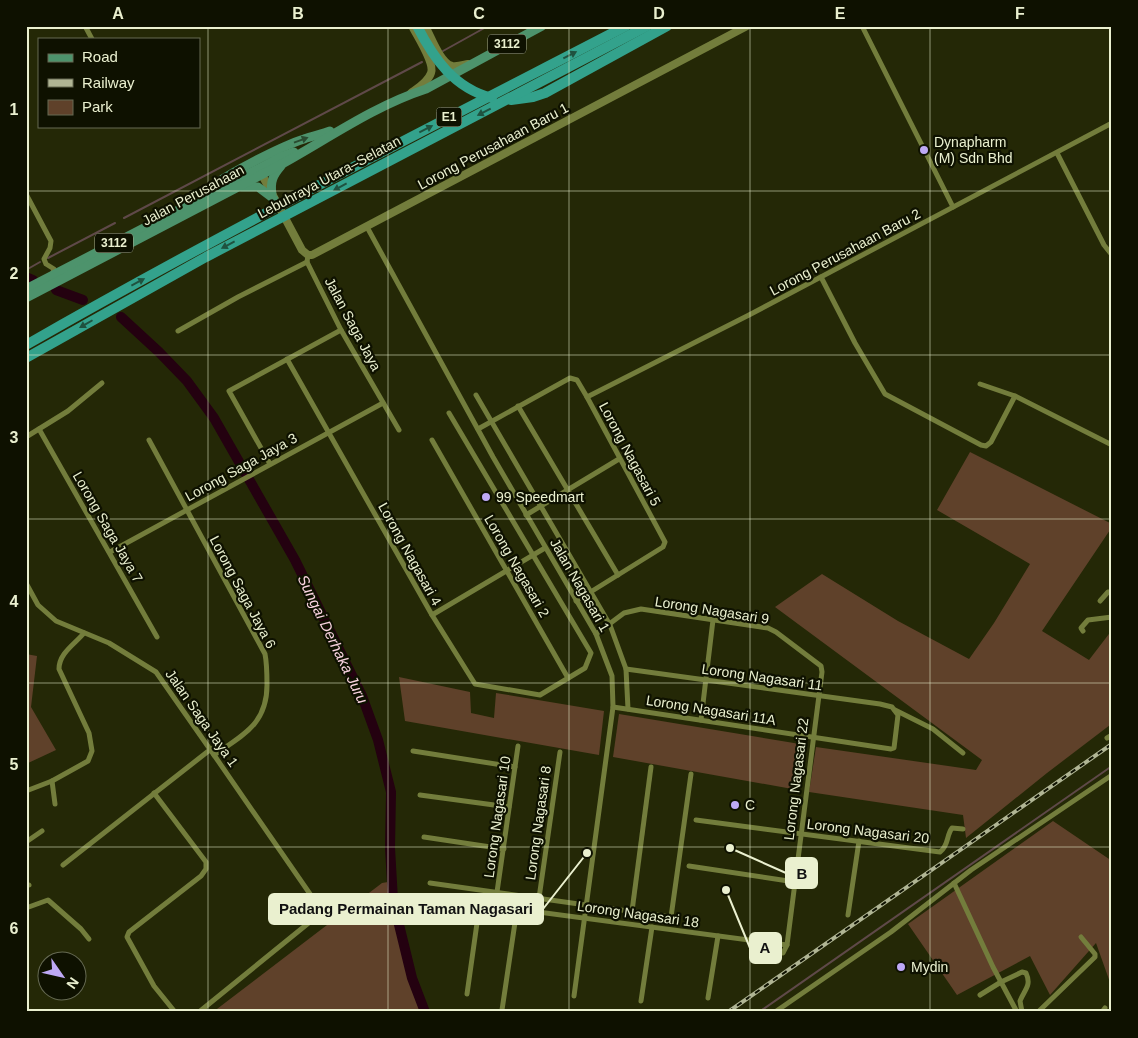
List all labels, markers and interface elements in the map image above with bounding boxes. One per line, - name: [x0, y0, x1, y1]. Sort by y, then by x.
- text: A: [112, 5, 124, 22]
- text: B: [292, 5, 304, 22]
- text: C: [473, 5, 485, 22]
- text: D: [653, 5, 665, 22]
- text: E: [835, 5, 846, 22]
- text: F: [1015, 5, 1025, 22]
- road number: 3112: [488, 34, 526, 54]
- legend: [38, 38, 200, 128]
- text: Road: [82, 48, 118, 65]
- one-way arrow: [563, 51, 578, 59]
- text: Railway: [82, 74, 135, 91]
- text: Park: [82, 98, 113, 115]
- street label: Lorong Perusahaan Baru 1: [415, 99, 571, 193]
- text: 1: [10, 101, 19, 118]
- road number: E1: [436, 108, 462, 126]
- one-way arrow: [477, 108, 491, 116]
- one-way arrow: [419, 125, 433, 133]
- street label: Lebuhraya Utara–Selatan: [255, 132, 403, 222]
- place label: Dynapharm (M) Sdn Bhd: [934, 134, 1013, 166]
- one-way arrow: [294, 136, 309, 143]
- marker: Dynapharm (M) Sdn Bhd: [918, 144, 930, 156]
- street label: Jalan Perusahaan: [139, 161, 247, 229]
- one-way arrow: [333, 183, 347, 191]
- street label: Lorong Perusahaan Baru 2: [767, 205, 923, 299]
- road number: 3112: [95, 234, 133, 252]
- one-way arrow: [221, 241, 236, 249]
- text: 2: [10, 265, 19, 282]
- street label: Jalan Saga Jaya: [322, 275, 384, 374]
- one-way arrow: [131, 278, 146, 286]
- one-way arrow: [79, 320, 94, 328]
- street label: Lorong Nagasari 5: [596, 399, 664, 509]
- text: 3: [10, 429, 19, 446]
- street label: Lorong Saga Jaya 3: [182, 430, 300, 504]
- street label: Lorong Saga Jaya 7: [70, 469, 146, 585]
- place label: 99 Speedmart: [496, 489, 584, 505]
- marker: 99 Speedmart: [480, 491, 492, 503]
- street label: Lorong Nagasari 4: [375, 500, 445, 608]
- street label: Lorong Nagasari 2: [481, 512, 553, 620]
- street label: Lorong Saga Jaya 6: [207, 533, 280, 651]
- street label: Jalan Nagasari 1: [547, 536, 613, 635]
- water label: Sungai Derhaka Juru: [294, 572, 372, 707]
- text: 4: [10, 593, 19, 610]
- street label: Lorong Nagasari 9: [654, 593, 770, 627]
- street label: Lorong Nagasari 11: [701, 661, 824, 693]
- street label: Jalan Saga Jaya 1: [162, 666, 242, 770]
- street label: Lorong Nagasari 11A: [645, 692, 778, 728]
- street label: Lorong Nagasari 22: [781, 717, 811, 841]
- street label: Lorong Nagasari 10: [481, 755, 514, 879]
- text: 5: [10, 756, 19, 773]
- street label: Lorong Nagasari 8: [522, 765, 554, 881]
- place label: C: [745, 797, 755, 813]
- marker: C: [729, 799, 741, 811]
- street label: Lorong Nagasari 20: [806, 816, 930, 846]
- callout: B: [786, 858, 817, 888]
- text: B: [797, 865, 808, 882]
- callout: Padang Permainan Taman Nagasari: [269, 894, 543, 924]
- street label: Lorong Nagasari 18: [576, 898, 700, 931]
- text: Padang Permainan Taman Nagasari: [279, 900, 533, 917]
- text: 6: [10, 920, 19, 937]
- callout: A: [750, 933, 781, 963]
- text: A: [760, 939, 771, 956]
- north arrow: [38, 950, 88, 1000]
- place label: Mydin: [911, 959, 948, 975]
- marker: Mydin: [895, 961, 907, 973]
- text: N: [63, 975, 82, 992]

